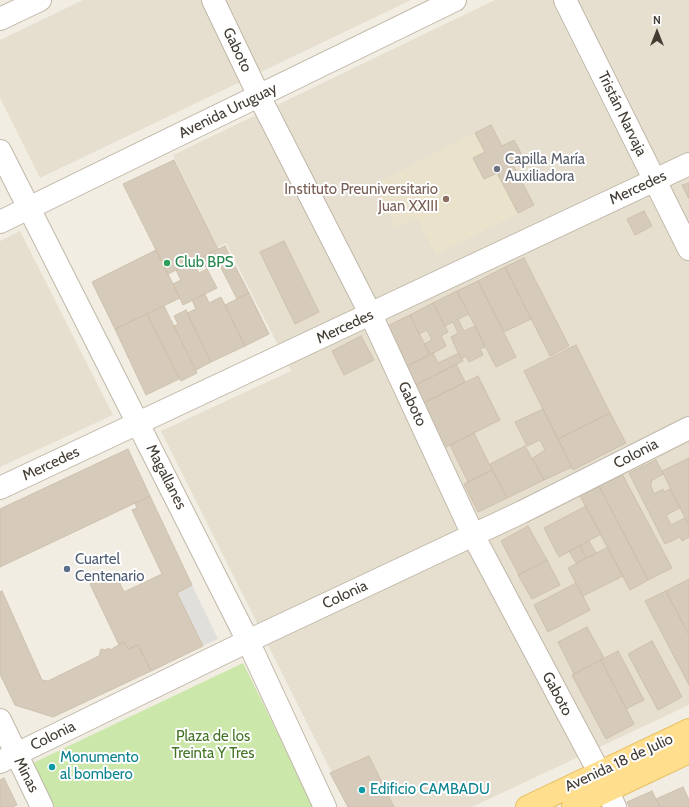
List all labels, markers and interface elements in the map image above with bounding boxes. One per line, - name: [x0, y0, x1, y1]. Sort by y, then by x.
- north arrow: [637, 12, 677, 52]
- text: N: [653, 13, 661, 27]
- street label: Gaboto: [219, 25, 255, 75]
- street label: Tristán Narvaja: [594, 69, 650, 159]
- street label: Avenida Uruguay: [176, 79, 280, 143]
- place label: Capilla María Auxiliadora: [505, 151, 585, 186]
- marker: Capilla María Auxiliadora: [492, 164, 502, 174]
- street label: Mercedes: [607, 167, 669, 209]
- place label: Instituto Preuniversitario Juan XXIII: [284, 181, 438, 216]
- marker: Instituto Preuniversitario Juan XXIII: [441, 194, 451, 204]
- place label: Club BPS: [175, 254, 234, 272]
- marker: Club BPS: [162, 258, 172, 268]
- street label: Mercedes: [314, 306, 376, 348]
- street label: Gaboto: [394, 379, 430, 429]
- street label: Colonia: [611, 435, 661, 473]
- street label: Magallanes: [142, 441, 190, 513]
- street label: Mercedes: [20, 443, 82, 485]
- place label: Cuartel Centenario: [75, 551, 144, 586]
- marker: Cuartel Centenario: [62, 564, 72, 574]
- street label: Colonia: [320, 577, 370, 613]
- street label: Gaboto: [538, 669, 576, 719]
- street label: Colonia: [28, 717, 78, 755]
- park label: Plaza de los Treinta Y Tres: [172, 728, 254, 763]
- street label: Avenida 18 de Julio: [562, 730, 676, 796]
- place label: Monumento al bombero: [60, 749, 139, 784]
- street label: Minas: [10, 754, 42, 796]
- marker: Monumento al bombero: [47, 762, 57, 772]
- place label: Edificio CAMBADU: [370, 781, 490, 799]
- marker: Edificio CAMBADU: [357, 785, 367, 795]

